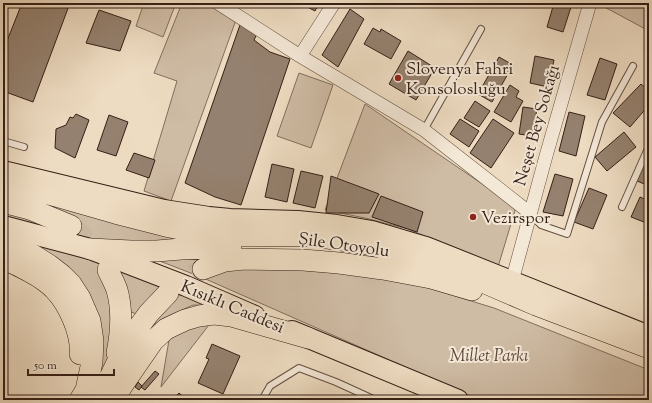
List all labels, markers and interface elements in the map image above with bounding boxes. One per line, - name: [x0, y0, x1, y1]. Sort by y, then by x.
- place label: Slovenya Fahri Konsolosluğu: [406, 58, 513, 102]
- street label: Neşet Bey Sokağı: [509, 62, 567, 189]
- marker: Slovenya Fahri Konsolosluğu: [393, 73, 403, 83]
- place label: Vezirspor: [481, 207, 551, 231]
- marker: Vezirspor: [468, 212, 478, 222]
- street label: Şile Otoyolu: [297, 228, 391, 264]
- street label: Kısıklı Caddesi: [177, 275, 288, 341]
- park label: Millet Parkı: [450, 345, 528, 369]
- scale bar: [28, 351, 114, 377]
- text: 50 m: [33, 357, 57, 375]

